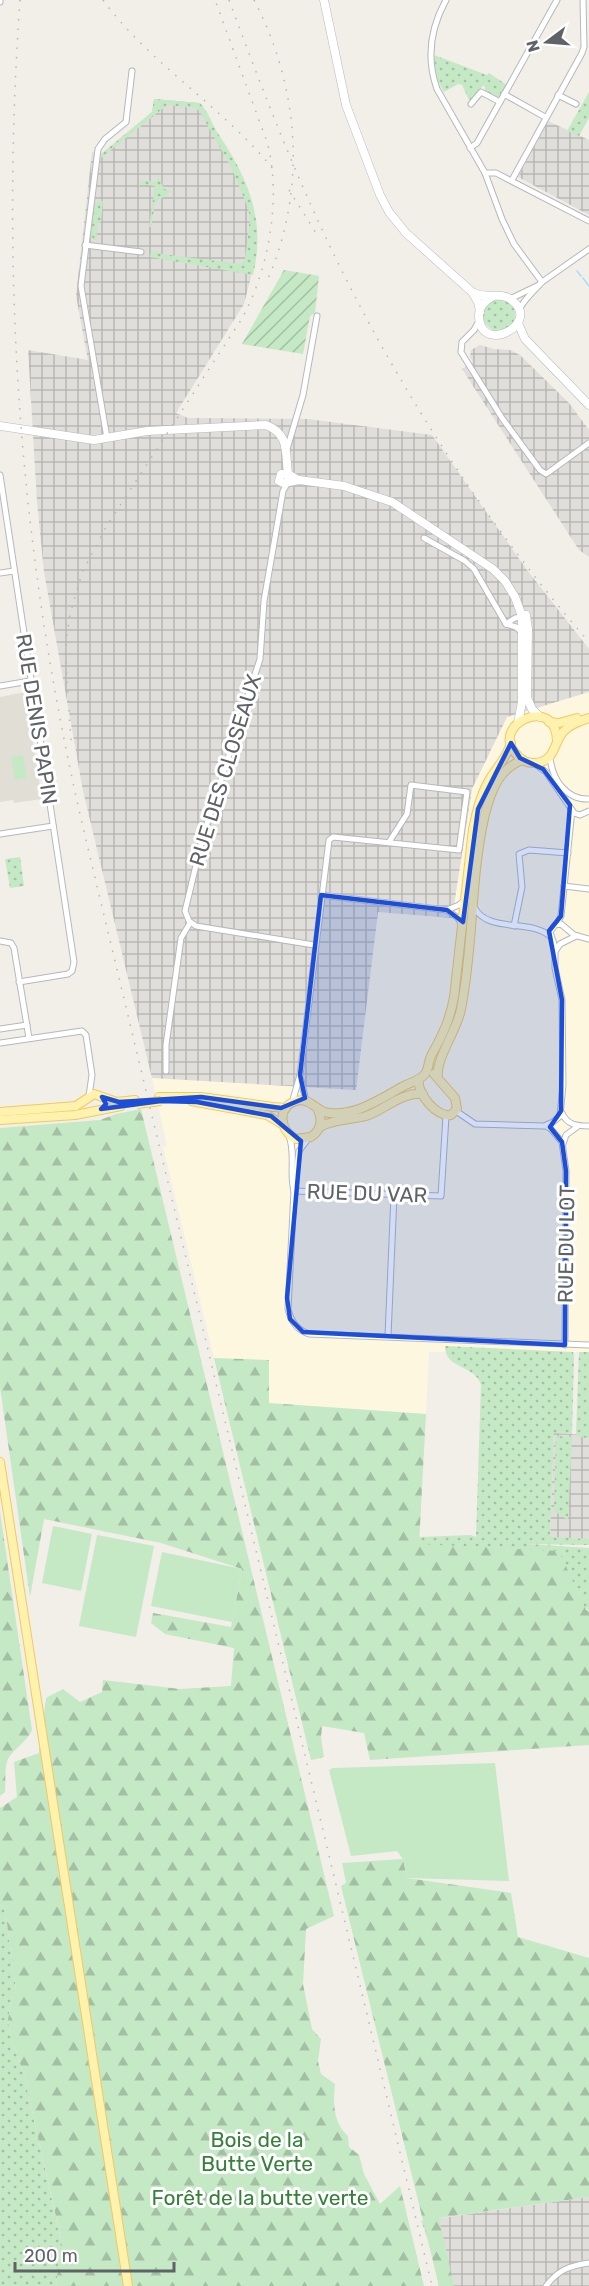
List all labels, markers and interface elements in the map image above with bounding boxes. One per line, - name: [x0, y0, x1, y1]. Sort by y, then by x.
- north arrow: [517, 12, 577, 72]
- text: N: [522, 38, 544, 54]
- street label: RUE DENIS PAPIN: [11, 632, 63, 806]
- street label: RUE DES CLOSEAUX: [184, 671, 266, 869]
- street label: RUE DU VAR: [306, 1178, 428, 1208]
- street label: RUE DU LOT: [552, 1185, 580, 1303]
- park label: Bois de la Butte Verte: [201, 2127, 313, 2176]
- park label: Forêt de la butte verte: [151, 2185, 369, 2210]
- scale bar: [15, 2235, 174, 2273]
- text: 200 m: [24, 2245, 78, 2267]

